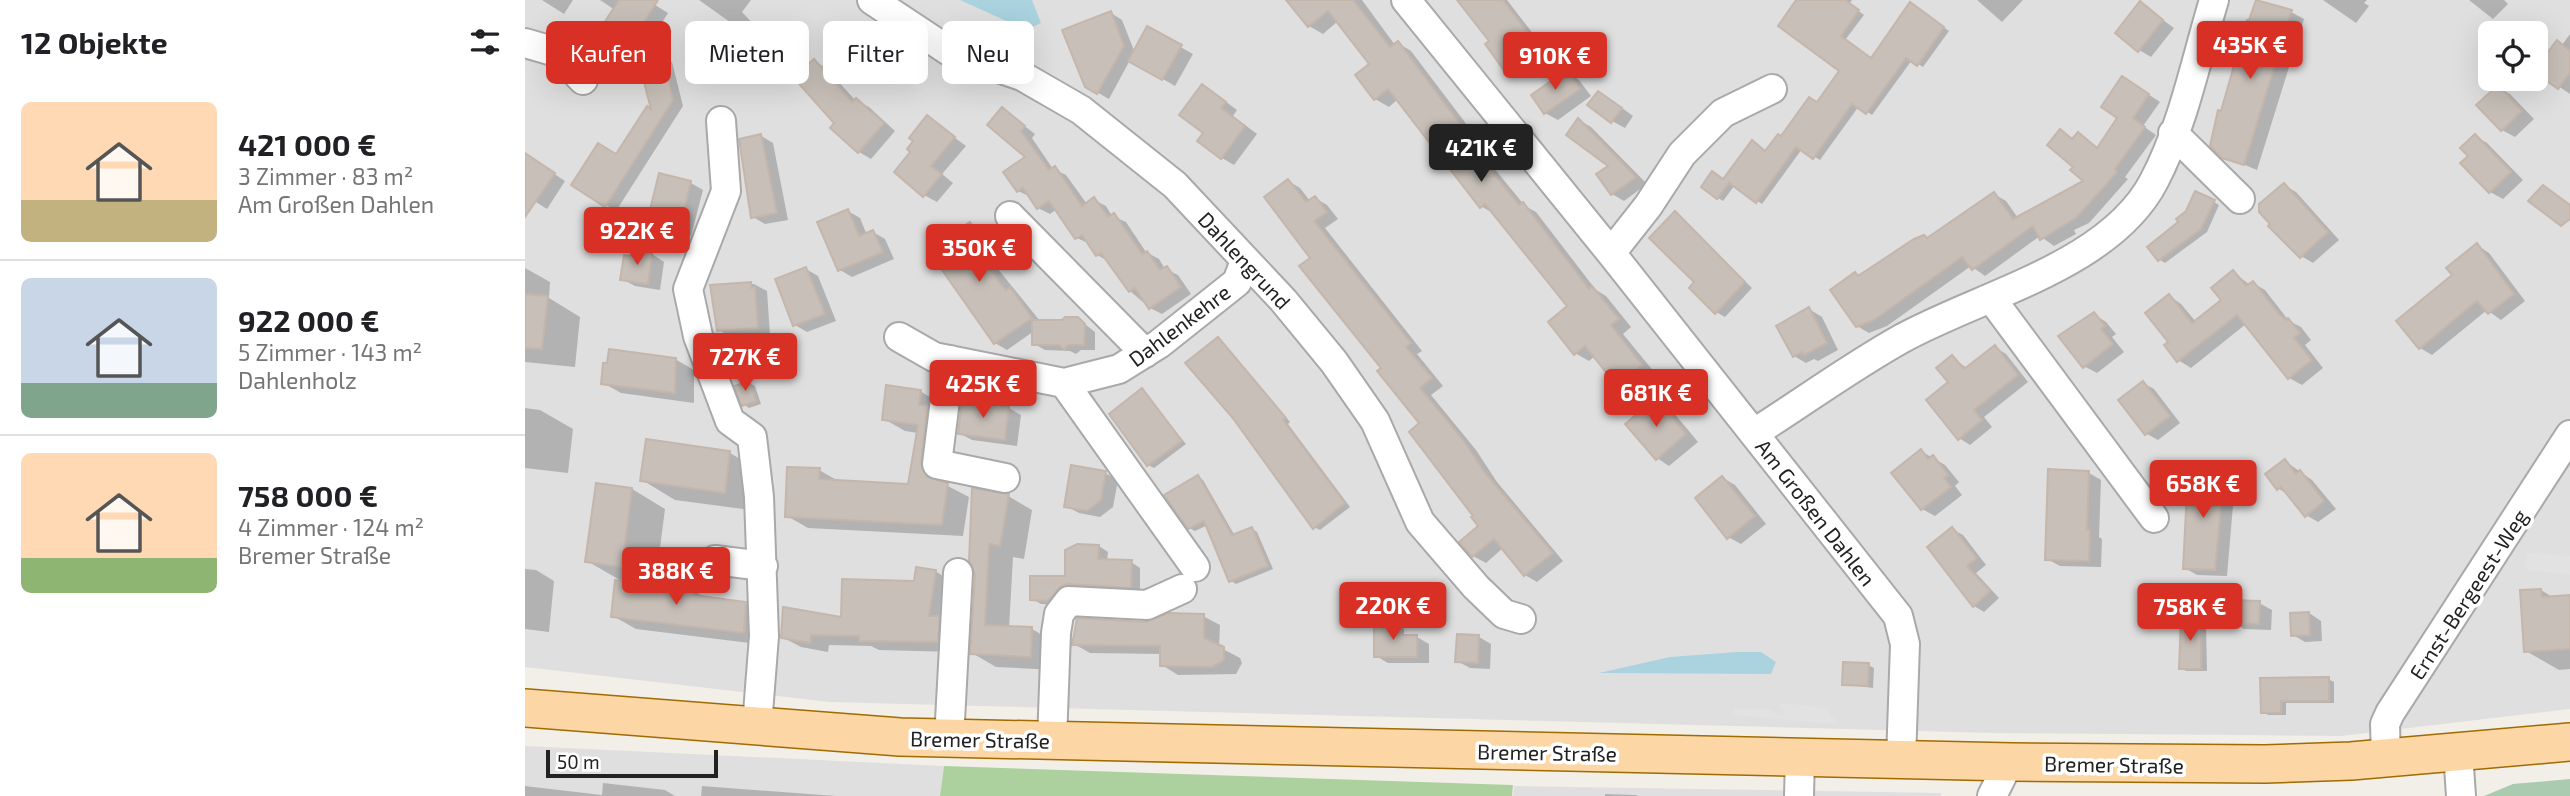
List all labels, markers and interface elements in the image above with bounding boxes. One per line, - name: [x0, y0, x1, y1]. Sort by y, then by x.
- chip: Kaufen: [546, 21, 671, 84]
- chip: Mieten: [685, 21, 809, 84]
- chip: Filter: [823, 21, 928, 84]
- chip: Neu: [942, 21, 1034, 84]
- map controls: [2478, 21, 2548, 91]
- button: locate: [2478, 21, 2548, 91]
- pin: 435K €: [2193, 22, 2307, 81]
- icon: filters: [466, 23, 504, 61]
- text: 12 Objekte: [21, 24, 168, 60]
- text: 435K €: [2213, 30, 2287, 58]
- pin: 910K €: [1498, 32, 1612, 92]
- text: 910K €: [1519, 41, 1591, 69]
- pin: 421K €: [1424, 124, 1538, 184]
- text: 421 000 €: [238, 126, 377, 162]
- icon: home: [77, 130, 161, 214]
- text: 421K €: [1445, 133, 1517, 161]
- text: 3 Zimmer · 83 m²: [238, 162, 413, 190]
- text: Am Großen Dahlen: [238, 190, 434, 218]
- street label: Dahlengrund: [1194, 206, 1296, 314]
- pin: 922K €: [580, 208, 694, 267]
- text: 922K €: [600, 216, 674, 244]
- pin: 350K €: [922, 224, 1036, 284]
- text: 350K €: [942, 233, 1016, 261]
- street label: Dahlenkehre: [1123, 279, 1235, 371]
- text: 922 000 €: [238, 302, 380, 338]
- icon: home: [77, 306, 161, 390]
- pin: 727K €: [688, 334, 802, 393]
- text: 5 Zimmer · 143 m²: [238, 338, 422, 366]
- text: 727K €: [709, 342, 781, 370]
- pin: 425K €: [926, 360, 1040, 420]
- text: Dahlenholz: [238, 366, 357, 394]
- text: 425K €: [946, 369, 1020, 397]
- pin: 681K €: [1599, 370, 1713, 429]
- text: 681K €: [1620, 378, 1692, 406]
- street label: Am Großen Dahlen: [1751, 434, 1881, 590]
- pin: 658K €: [2146, 461, 2260, 520]
- text: 658K €: [2166, 469, 2240, 497]
- text: 758 000 €: [238, 477, 378, 513]
- icon: home: [77, 481, 161, 565]
- street label: Ernst-Bergeest-Weg: [2404, 504, 2532, 684]
- text: 4 Zimmer · 124 m²: [238, 513, 424, 541]
- text: Bremer Straße: [238, 541, 391, 569]
- pin: 388K €: [619, 548, 733, 607]
- text: 388K €: [638, 556, 714, 584]
- pin: 220K €: [1336, 582, 1450, 642]
- pin: 758K €: [2133, 584, 2247, 643]
- text: 220K €: [1355, 591, 1431, 619]
- text: 758K €: [2153, 592, 2227, 620]
- street label: Bremer Straße: [910, 725, 1050, 753]
- street label: Bremer Straße: [1477, 738, 1617, 766]
- scale bar: [546, 747, 717, 779]
- text: 50 m: [557, 750, 600, 773]
- street label: Bremer Straße: [2044, 750, 2184, 778]

